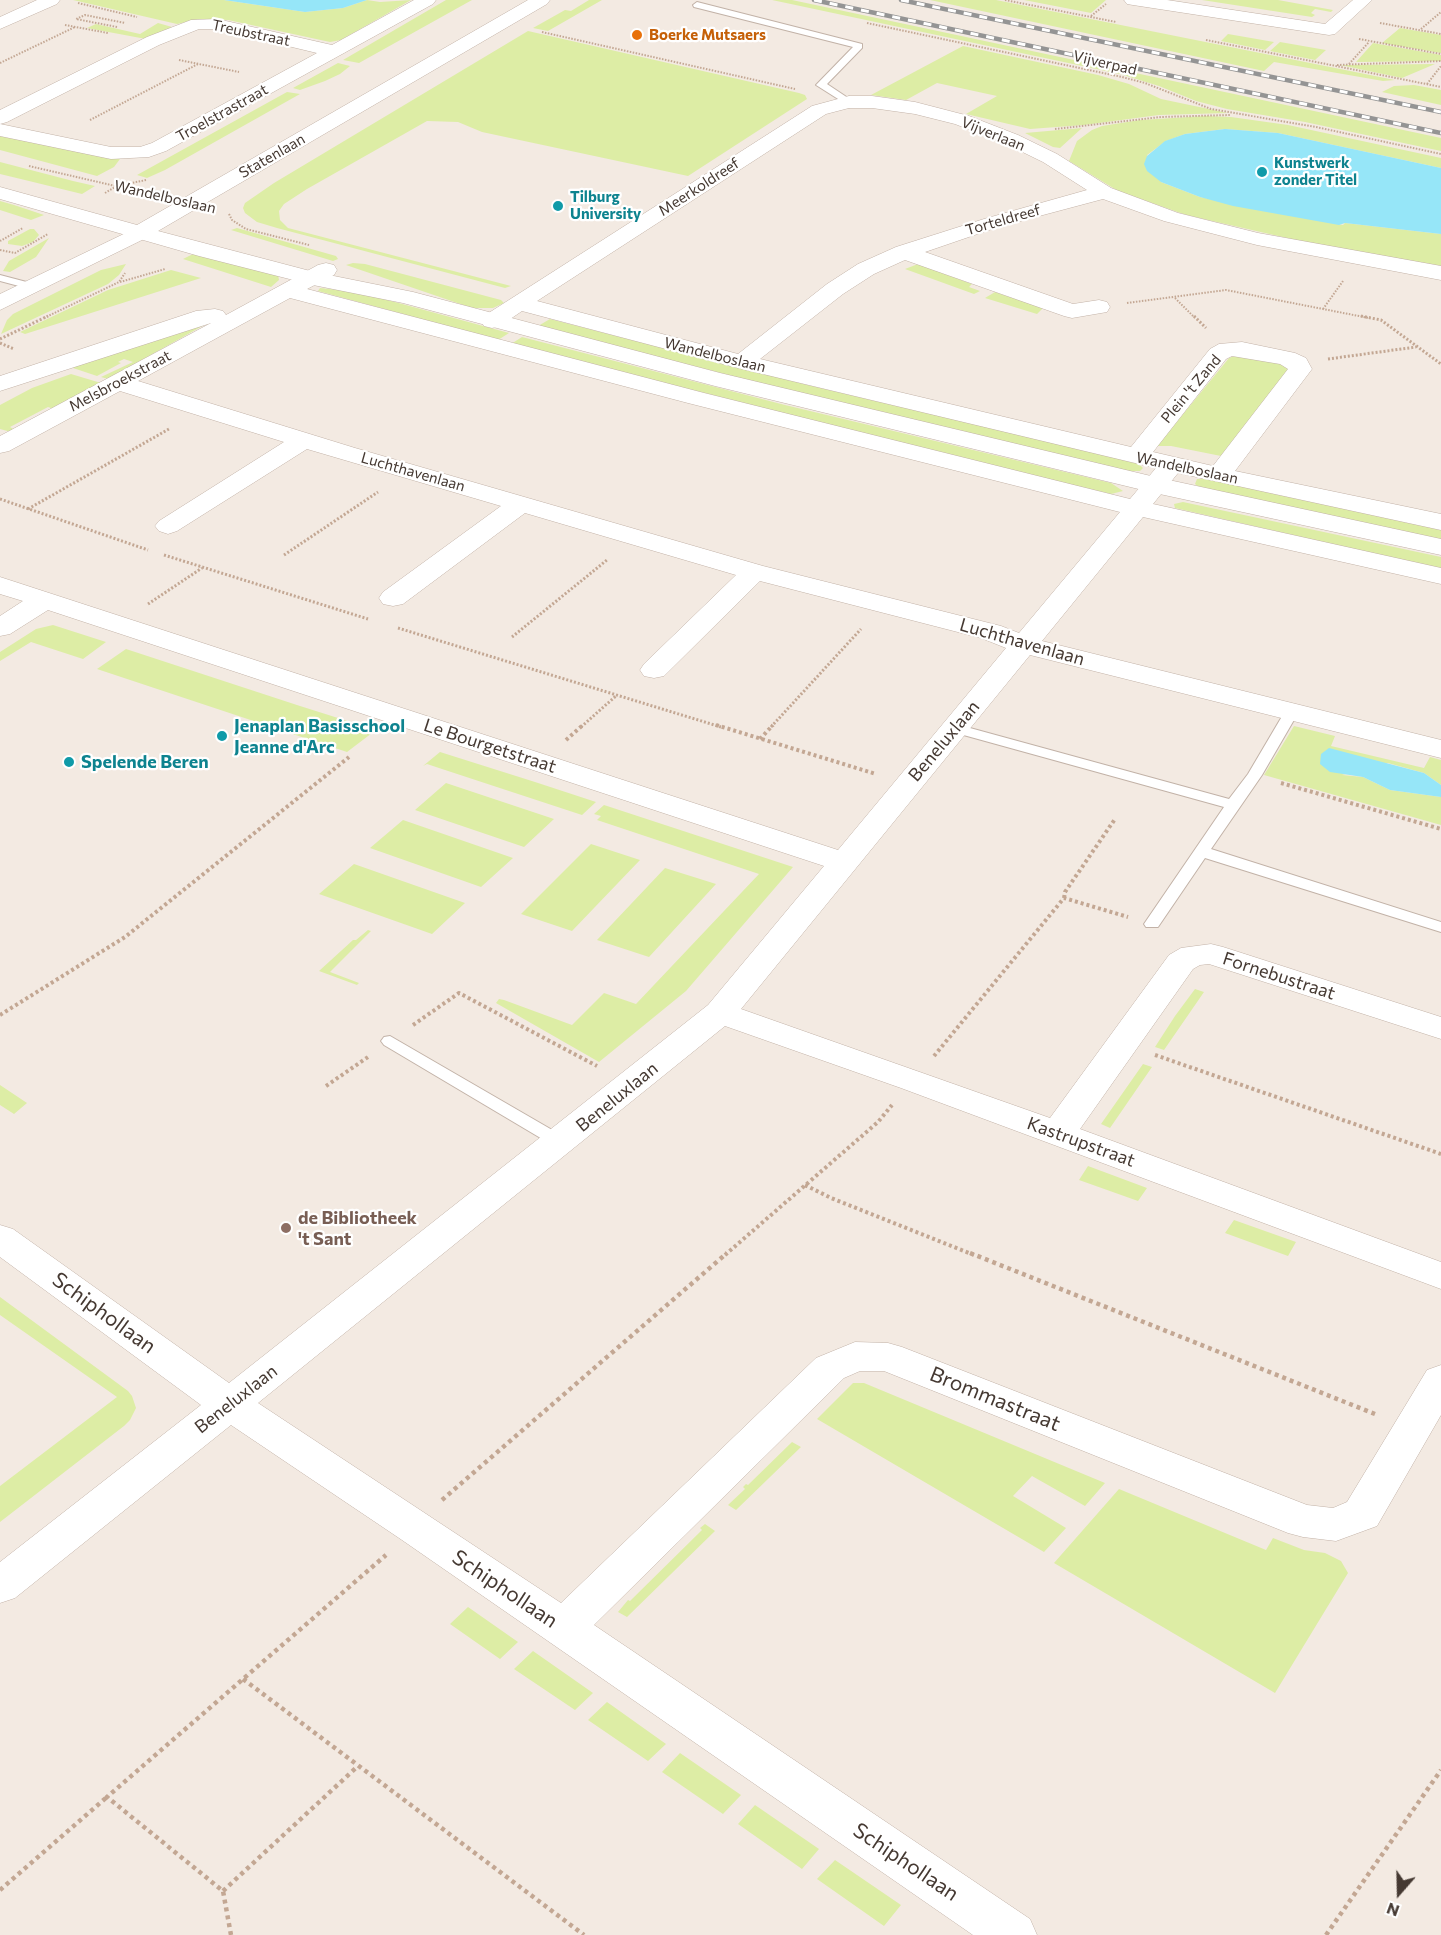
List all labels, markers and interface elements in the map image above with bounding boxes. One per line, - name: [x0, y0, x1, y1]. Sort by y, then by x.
- street label: Treubstraat: [210, 16, 292, 50]
- place label: Boerke Mutsaers: [649, 26, 766, 44]
- marker: Boerke Mutsaers: [630, 28, 644, 42]
- street label: Vijverpad: [1071, 47, 1139, 79]
- street label: Troelstrastraat: [173, 80, 271, 146]
- street label: Vijverlaan: [958, 113, 1028, 155]
- street label: Statenlaan: [236, 130, 308, 182]
- street label: Meerkoldreef: [655, 154, 743, 220]
- place label: Kunstwerk zonder Titel: [1274, 154, 1357, 189]
- marker: Kunstwerk zonder Titel: [1255, 165, 1269, 179]
- street label: Wandelboslaan: [112, 177, 218, 217]
- place label: Tilburg University: [570, 188, 641, 223]
- marker: Tilburg University: [551, 199, 565, 213]
- street label: Torteldreef: [963, 201, 1043, 239]
- street label: Wandelboslaan: [662, 334, 768, 376]
- street label: Melsbroekstraat: [66, 347, 174, 415]
- street label: Plein 't Zand: [1157, 351, 1225, 427]
- street label: Wandelboslaan: [1134, 448, 1240, 488]
- street label: Luchthavenlaan: [359, 449, 467, 495]
- street label: Luchthavenlaan: [957, 614, 1087, 670]
- street label: Beneluxlaan: [904, 696, 984, 786]
- street label: Le Bourgetstraat: [421, 714, 559, 778]
- place label: Jenaplan Basisschool Jeanne d'Arc: [234, 715, 405, 758]
- marker: Jenaplan Basisschool Jeanne d'Arc: [215, 729, 229, 743]
- place label: Spelende Beren: [81, 751, 209, 773]
- marker: Spelende Beren: [62, 755, 76, 769]
- street label: Fornebustraat: [1220, 948, 1338, 1004]
- street label: Beneluxlaan: [572, 1058, 662, 1136]
- street label: Kastrupstraat: [1024, 1112, 1138, 1172]
- place label: de Bibliotheek 't Sant: [298, 1207, 417, 1250]
- marker: de Bibliotheek 't Sant: [279, 1221, 293, 1235]
- street label: Schiphollaan: [47, 1267, 161, 1359]
- street label: Beneluxlaan: [190, 1360, 282, 1438]
- street label: Brommastraat: [926, 1361, 1064, 1437]
- street label: Schiphollaan: [447, 1544, 563, 1634]
- street label: Schiphollaan: [848, 1817, 964, 1907]
- north arrow: [1369, 1863, 1429, 1923]
- text: N: [1384, 1899, 1402, 1921]

